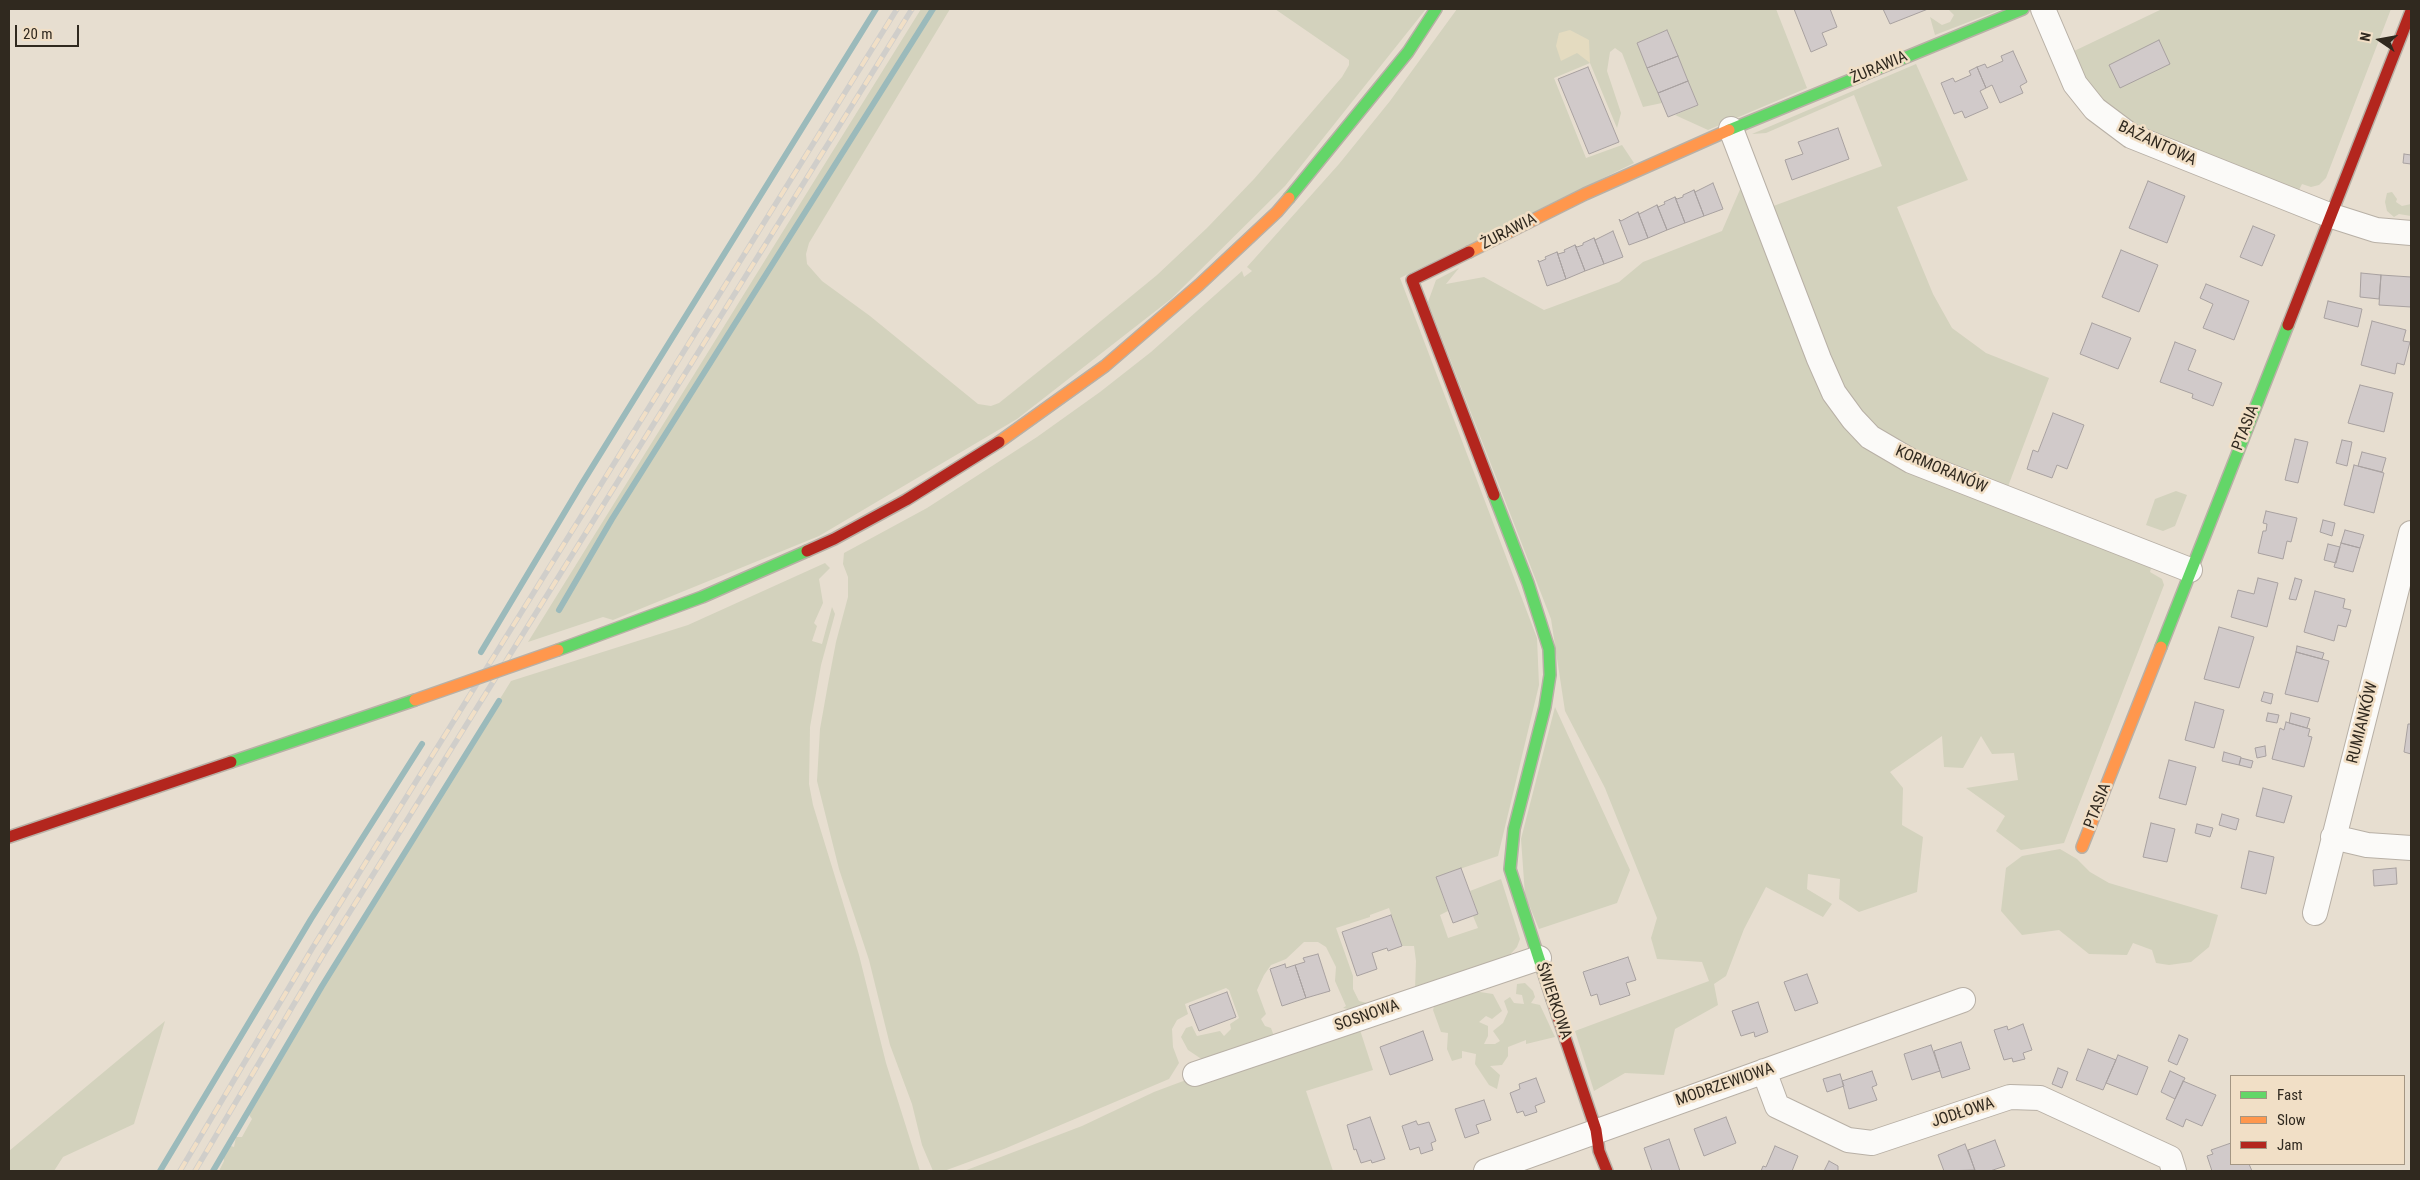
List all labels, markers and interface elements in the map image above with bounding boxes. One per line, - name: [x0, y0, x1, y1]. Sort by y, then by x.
- scale bar: [18, 15, 81, 47]
- north arrow: [2355, 15, 2405, 65]
- text: 20 m: [23, 25, 53, 43]
- text: N: [2357, 31, 2374, 43]
- street label: ŻURAWIA: [1848, 47, 1910, 89]
- street label: BAŻANTOWA: [2115, 118, 2199, 170]
- street label: ŻURAWIA: [1478, 210, 1540, 254]
- street label: PTASIA: [2229, 402, 2263, 454]
- street label: KORMORANÓW: [1892, 442, 1990, 498]
- street label: RUMIANKÓW: [2344, 680, 2382, 766]
- street label: PTASIA: [2081, 780, 2115, 832]
- street label: ŚWIERKOWA: [1531, 960, 1575, 1042]
- street label: SOSNOWA: [1332, 996, 1402, 1036]
- street label: MODRZEWIOWA: [1673, 1059, 1777, 1111]
- legend: [2230, 1075, 2405, 1165]
- text: Fast: [2277, 1086, 2302, 1104]
- street label: JODŁOWA: [1929, 1094, 1997, 1132]
- text: Slow: [2277, 1111, 2306, 1129]
- text: Jam: [2277, 1136, 2303, 1154]

